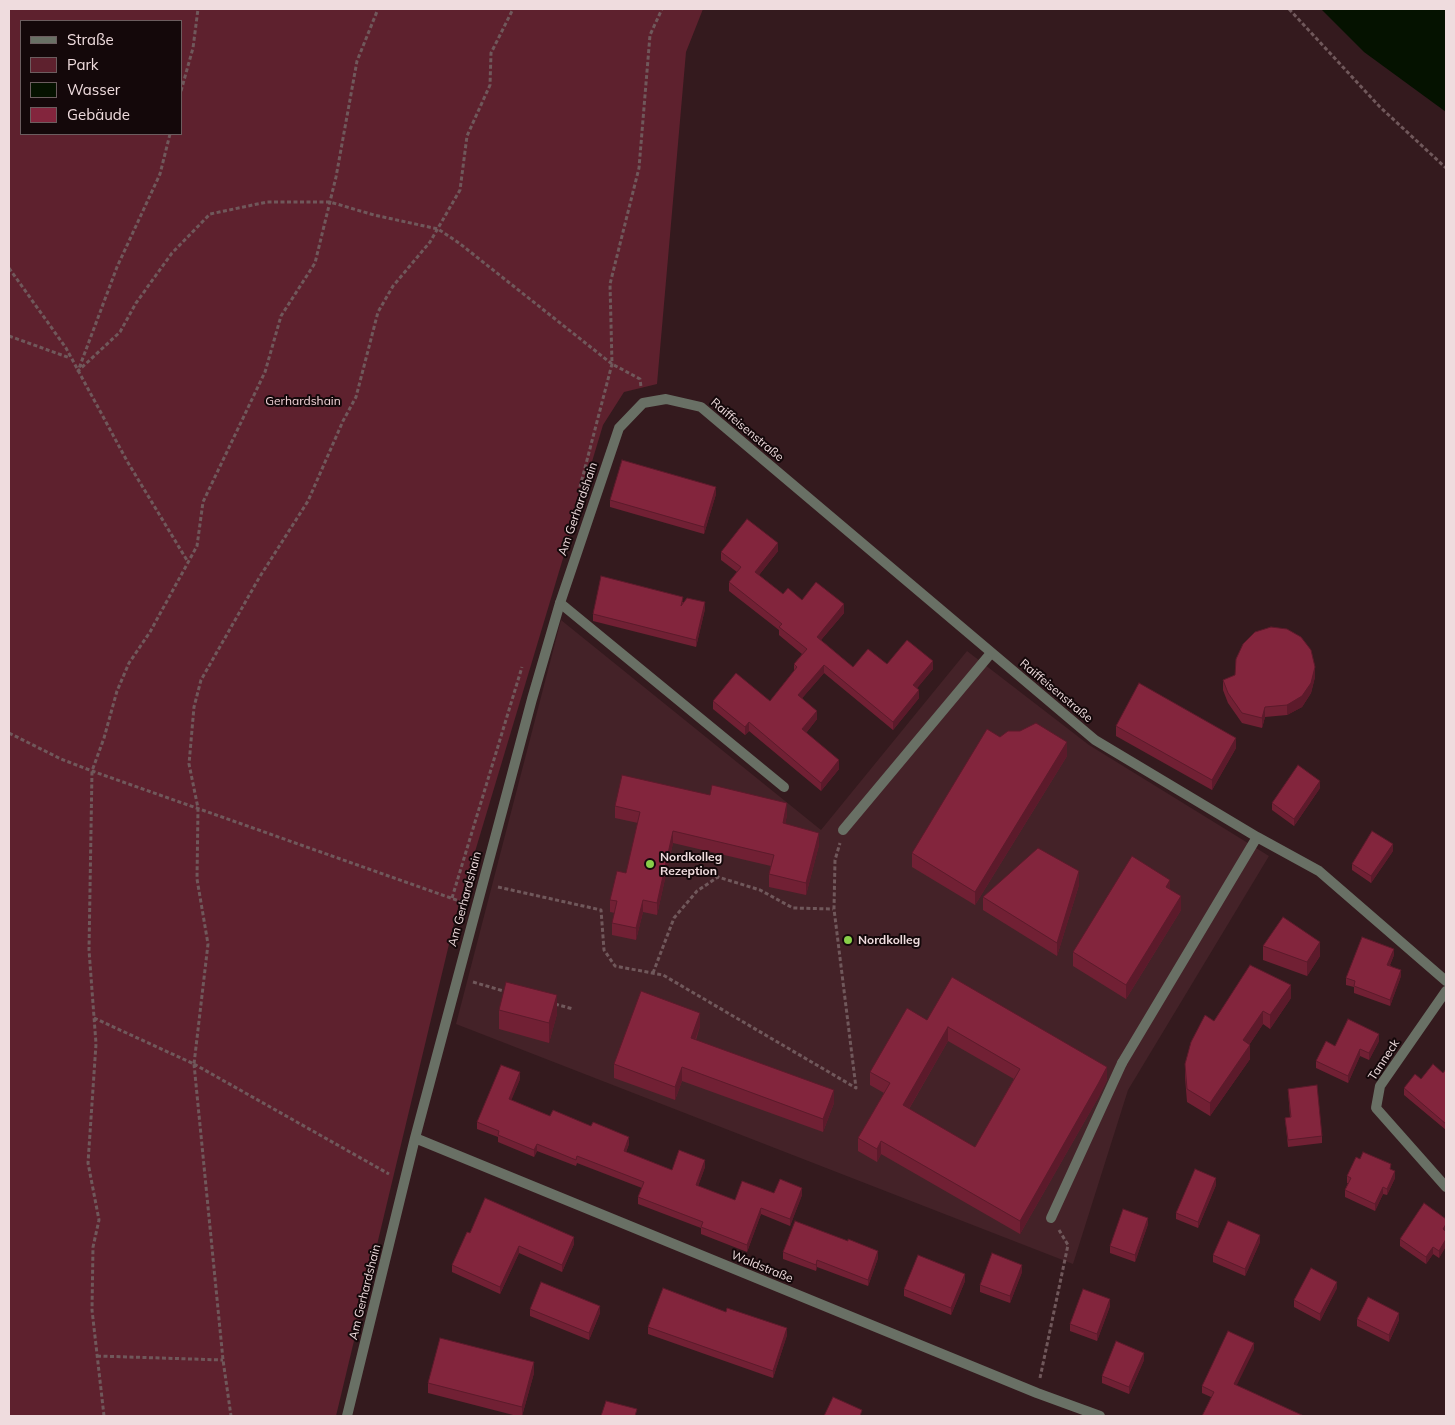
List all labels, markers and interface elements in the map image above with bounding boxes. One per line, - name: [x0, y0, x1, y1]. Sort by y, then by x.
- legend: [20, 20, 182, 135]
- text: Straße: [67, 30, 114, 49]
- text: Park: [67, 55, 99, 74]
- text: Wasser: [67, 80, 120, 99]
- text: Gebäude: [67, 105, 130, 124]
- park label: Gerhardshain: [265, 394, 341, 408]
- street label: Raiffeisenstraße: [708, 395, 786, 465]
- street label: Am Gerhardshain: [555, 460, 601, 558]
- street label: Raiffeisenstraße: [1017, 656, 1095, 726]
- street label: Am Gerhardshain: [445, 850, 485, 948]
- place label: Nordkolleg Rezeption: [660, 850, 722, 878]
- marker: Nordkolleg Rezeption: [644, 858, 656, 870]
- place label: Nordkolleg: [858, 933, 920, 947]
- marker: Nordkolleg: [842, 934, 854, 946]
- street label: Tanneck: [1365, 1037, 1403, 1083]
- street label: Am Gerhardshain: [346, 1243, 384, 1341]
- street label: Waldstraße: [729, 1248, 795, 1286]

